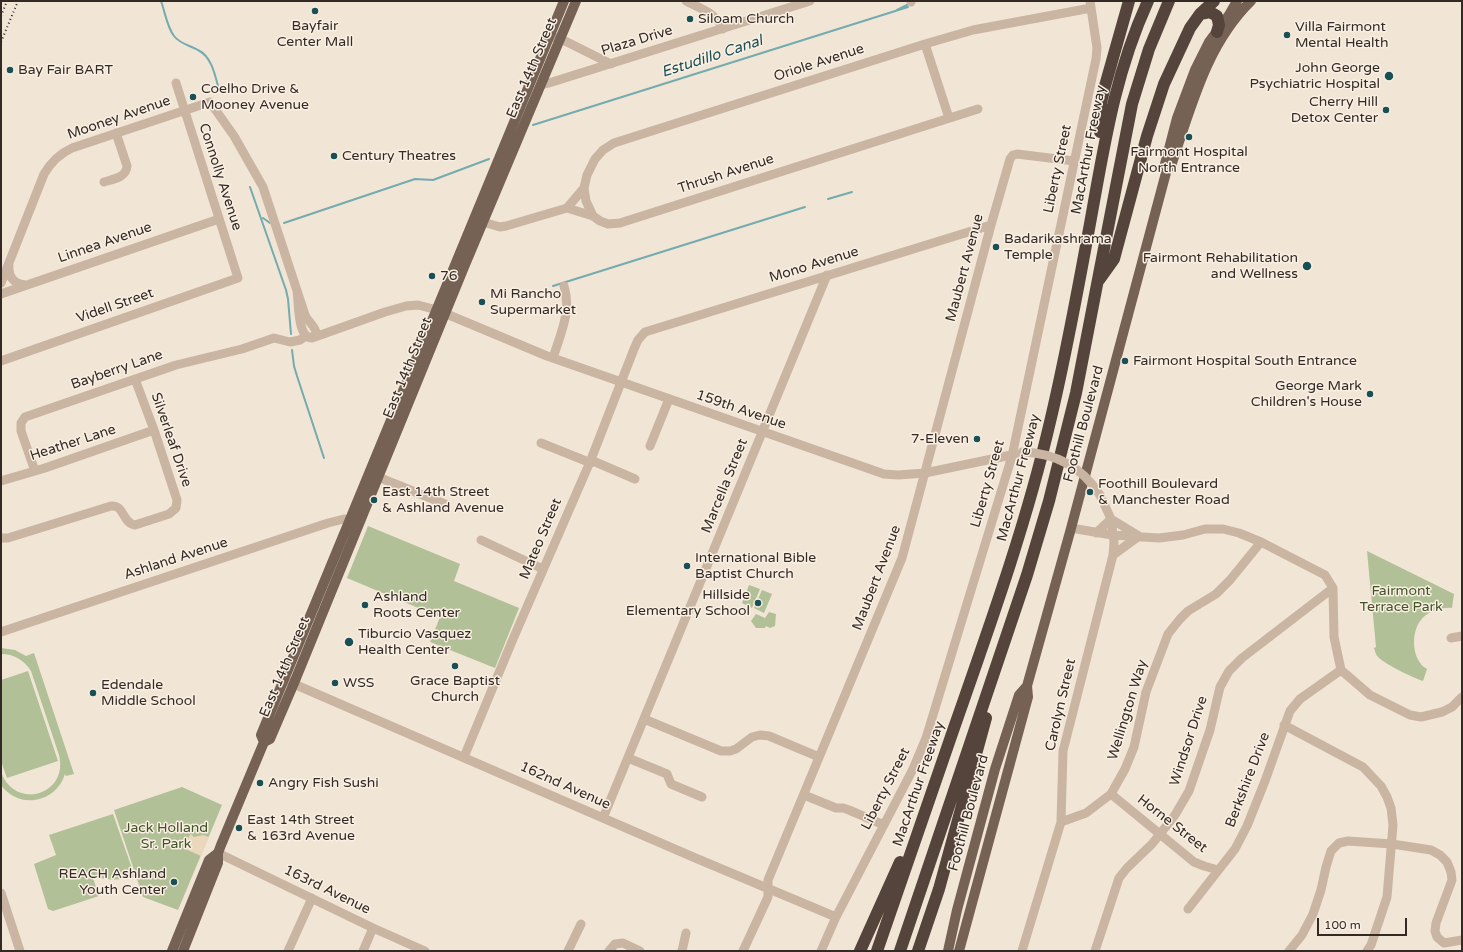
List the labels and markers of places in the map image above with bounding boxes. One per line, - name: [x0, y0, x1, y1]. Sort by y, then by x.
- marker: Bayfair Center Mall: [310, 6, 320, 16]
- place label: Siloam Church: [698, 11, 794, 27]
- marker: Siloam Church: [685, 14, 695, 24]
- place label: Bayfair Center Mall: [277, 18, 353, 50]
- place label: Villa Fairmont Mental Health: [1295, 19, 1388, 52]
- marker: Villa Fairmont Mental Health: [1282, 30, 1292, 40]
- place label: John George Psychiatric Hospital: [1250, 60, 1380, 92]
- place label: Bay Fair BART: [18, 62, 113, 78]
- marker: Bay Fair BART: [5, 65, 15, 75]
- marker: John George Psychiatric Hospital: [1383, 70, 1395, 82]
- place label: Coelho Drive & Mooney Avenue: [201, 81, 309, 114]
- marker: Coelho Drive & Mooney Avenue: [188, 92, 198, 102]
- place label: Cherry Hill Detox Center: [1291, 94, 1378, 126]
- marker: Cherry Hill Detox Center: [1381, 105, 1391, 115]
- marker: Fairmont Hospital North Entrance: [1184, 132, 1194, 142]
- place label: Fairmont Hospital North Entrance: [1130, 144, 1248, 176]
- place label: Century Theatres: [342, 148, 456, 164]
- marker: Century Theatres: [329, 151, 339, 161]
- place label: Badarikashrama Temple: [1004, 231, 1112, 264]
- marker: Badarikashrama Temple: [991, 242, 1001, 252]
- place label: Fairmont Rehabilitation and Wellness: [1143, 250, 1298, 282]
- marker: Fairmont Rehabilitation and Wellness: [1301, 260, 1313, 272]
- place label: 76: [440, 268, 458, 284]
- marker: 76: [427, 271, 437, 281]
- place label: Mi Rancho Supermarket: [490, 286, 576, 318]
- marker: Mi Rancho Supermarket: [477, 297, 487, 307]
- place label: Fairmont Hospital South Entrance: [1133, 353, 1357, 369]
- marker: Fairmont Hospital South Entrance: [1120, 356, 1130, 366]
- place label: George Mark Children's House: [1251, 378, 1362, 410]
- marker: George Mark Children's House: [1365, 389, 1375, 399]
- place label: 7-Eleven: [911, 431, 969, 447]
- marker: 7-Eleven: [972, 434, 982, 444]
- place label: Foothill Boulevard & Manchester Road: [1098, 476, 1230, 508]
- place label: East 14th Street & Ashland Avenue: [382, 484, 504, 516]
- marker: Foothill Boulevard & Manchester Road: [1085, 487, 1095, 497]
- marker: East 14th Street & Ashland Avenue: [369, 495, 379, 505]
- place label: International Bible Baptist Church: [695, 550, 816, 582]
- marker: International Bible Baptist Church: [682, 561, 692, 571]
- place label: Hillside Elementary School: [626, 587, 750, 620]
- place label: Ashland Roots Center: [373, 589, 460, 622]
- marker: Hillside Elementary School: [753, 598, 763, 608]
- marker: Ashland Roots Center: [360, 600, 370, 610]
- place label: Tiburcio Vasquez Health Center: [358, 626, 471, 658]
- marker: Tiburcio Vasquez Health Center: [343, 636, 355, 648]
- marker: Grace Baptist Church: [450, 661, 460, 671]
- place label: Grace Baptist Church: [410, 673, 500, 706]
- place label: WSS: [343, 675, 374, 691]
- place label: Edendale Middle School: [101, 677, 196, 710]
- marker: WSS: [330, 678, 340, 688]
- marker: Edendale Middle School: [88, 688, 98, 698]
- place label: Angry Fish Sushi: [268, 775, 379, 791]
- marker: Angry Fish Sushi: [255, 778, 265, 788]
- place label: East 14th Street & 163rd Avenue: [247, 812, 355, 844]
- marker: East 14th Street & 163rd Avenue: [234, 823, 244, 833]
- place label: REACH Ashland Youth Center: [59, 866, 166, 898]
- marker: REACH Ashland Youth Center: [169, 877, 179, 887]

